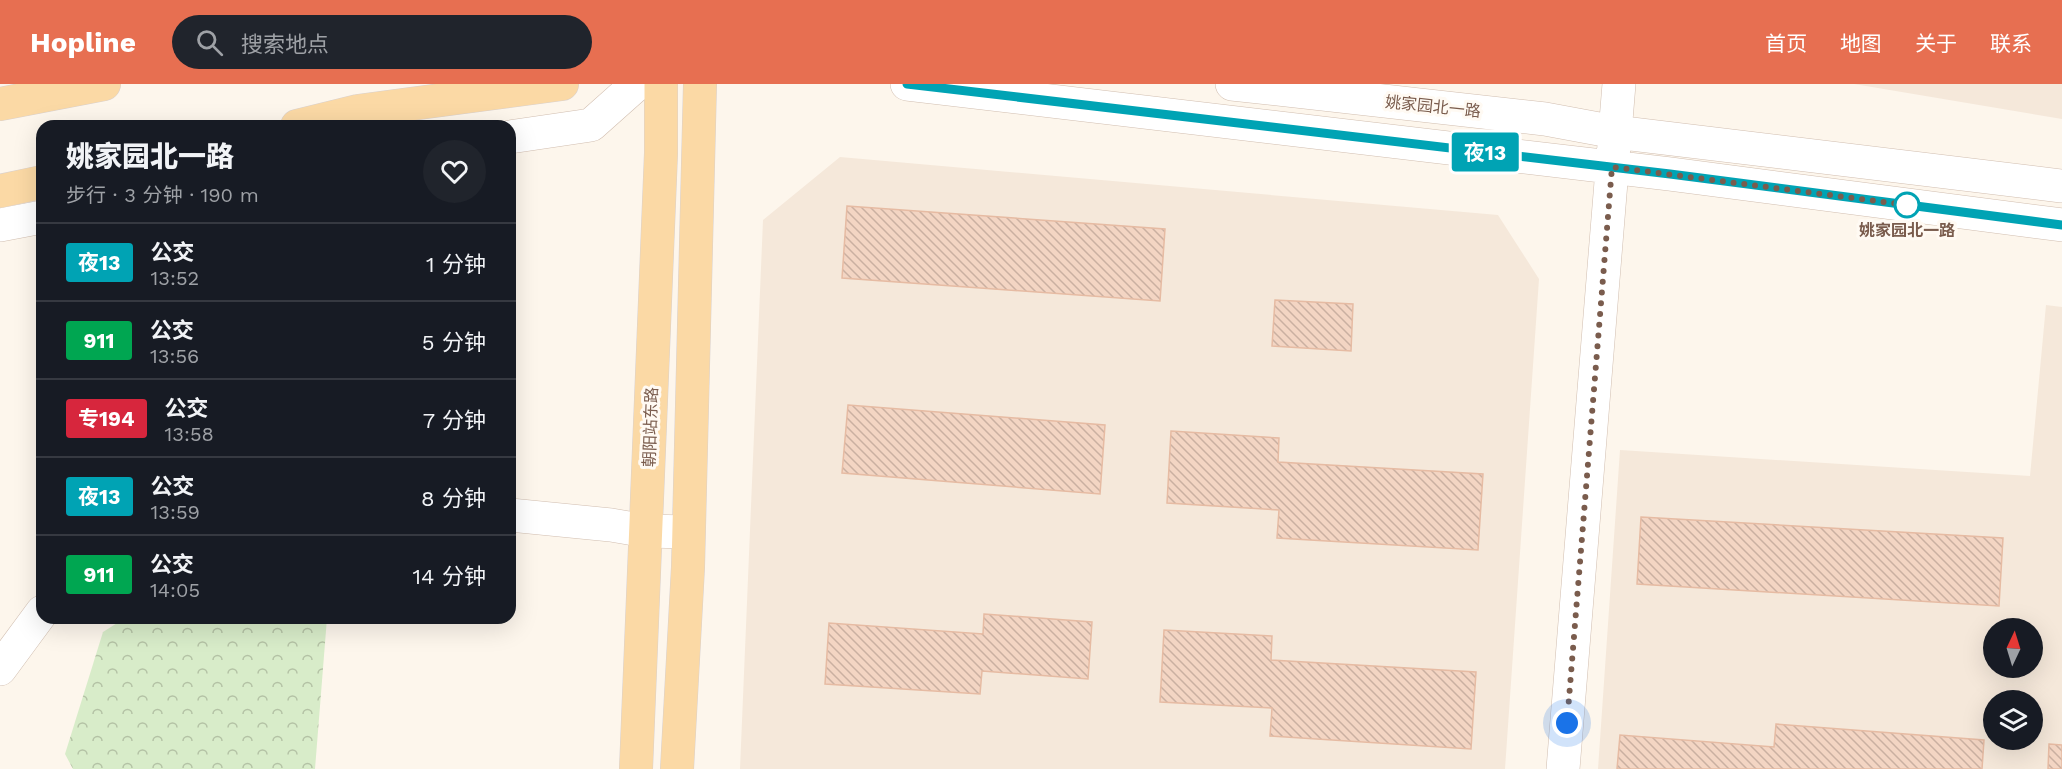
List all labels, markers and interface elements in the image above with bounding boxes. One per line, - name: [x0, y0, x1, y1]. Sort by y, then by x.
- search box: [172, 15, 592, 69]
- text: Hopline: [30, 26, 136, 59]
- icon: search: [193, 26, 226, 59]
- text: 首页: [1765, 31, 1807, 56]
- text: 地图: [1840, 31, 1882, 56]
- text: 关于: [1915, 31, 1957, 56]
- text: 联系: [1990, 31, 2032, 56]
- text: 搜索地点: [241, 32, 329, 57]
- street label: 姚家园北一路: [1384, 92, 1482, 121]
- line badge: 夜13: [1450, 132, 1520, 172]
- text: 姚家园北一路: [66, 140, 234, 173]
- button: heart: [423, 140, 486, 203]
- text: 夜13: [1464, 140, 1506, 165]
- text: 步行 · 3 分钟 · 190 m: [66, 183, 259, 207]
- marker: 姚家园北一路: [1894, 192, 1920, 218]
- place label: 姚家园北一路: [1859, 221, 1955, 240]
- text: 公交: [151, 240, 195, 265]
- text: 夜13: [78, 250, 121, 275]
- text: 1 分钟: [426, 252, 486, 277]
- text: 13:52: [151, 266, 199, 290]
- text: 公交: [150, 318, 194, 343]
- text: 911: [83, 328, 115, 353]
- text: 5 分钟: [422, 330, 486, 355]
- text: 13:56: [150, 344, 199, 368]
- street label: 朝阳站东路: [640, 387, 661, 467]
- text: 公交: [165, 396, 209, 421]
- text: 专194: [78, 406, 135, 431]
- text: 7 分钟: [423, 408, 486, 433]
- text: 13:58: [165, 422, 214, 446]
- text: 公交: [151, 474, 195, 499]
- text: 夜13: [78, 484, 121, 509]
- text: 8 分钟: [421, 486, 486, 511]
- text: 13:59: [151, 500, 200, 524]
- text: 公交: [150, 552, 194, 577]
- text: 911: [83, 562, 115, 587]
- text: 14 分钟: [412, 564, 486, 589]
- text: 14:05: [150, 578, 200, 602]
- north arrow: [1983, 618, 2043, 678]
- map controls: [1983, 618, 2043, 750]
- button: layers: [1983, 690, 2043, 750]
- your location: [1552, 708, 1582, 738]

